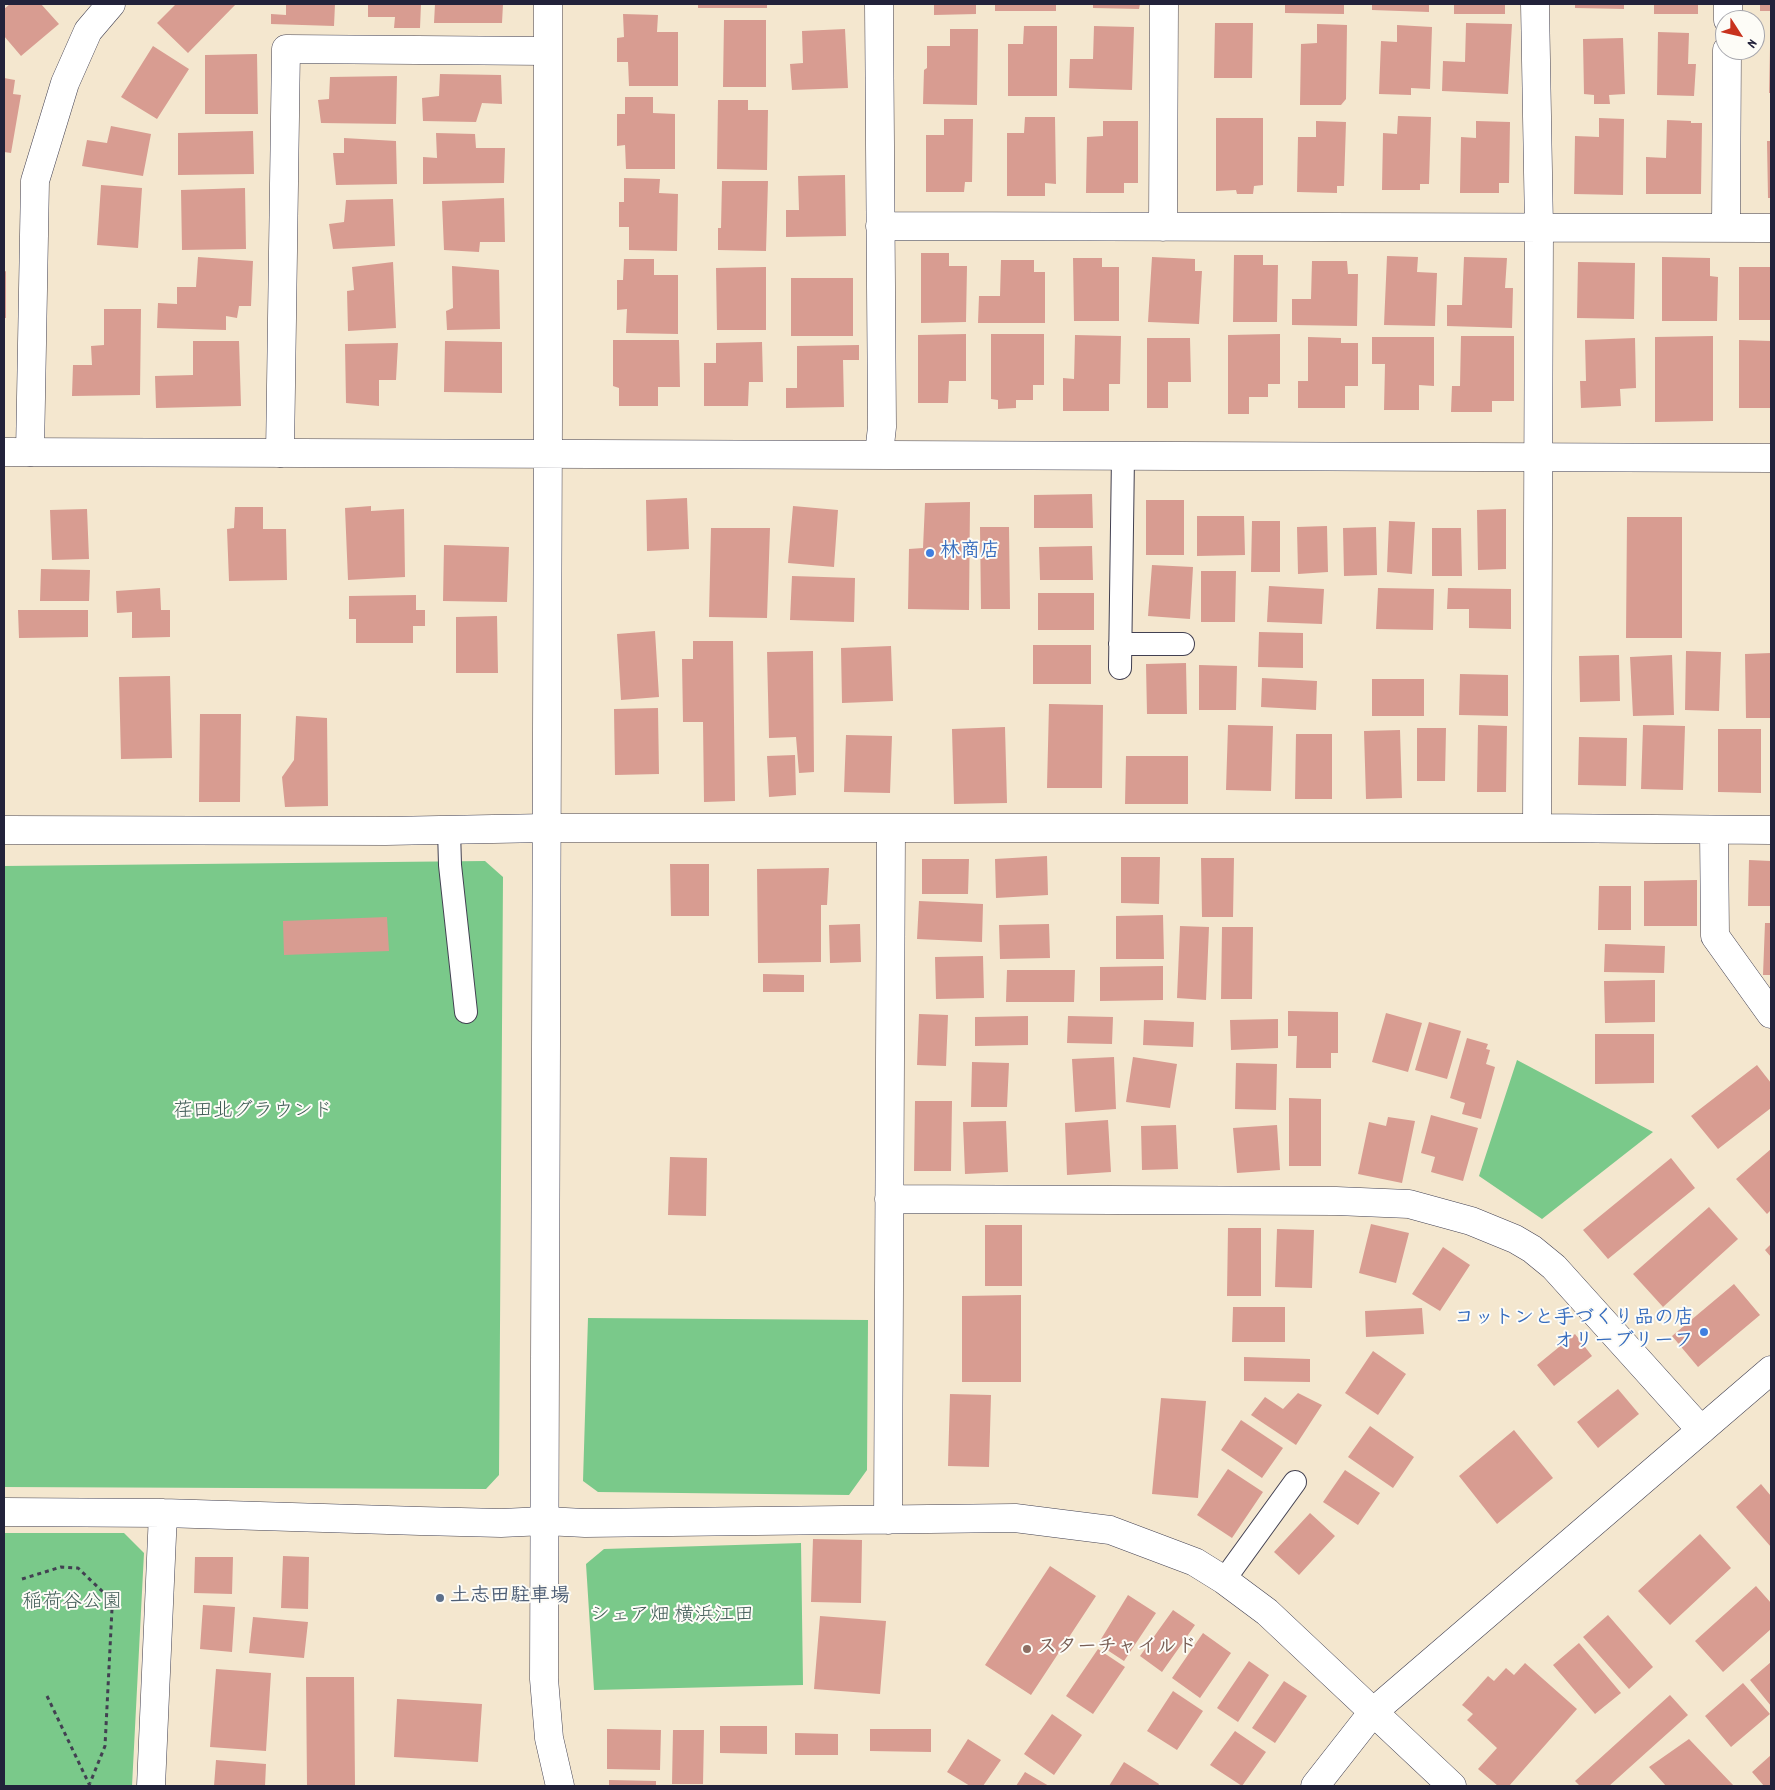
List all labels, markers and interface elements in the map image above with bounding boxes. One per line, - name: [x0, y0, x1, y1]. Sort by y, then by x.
- north arrow: [1715, 10, 1765, 60]
- text: N: [1741, 34, 1762, 52]
- place label: 林商店: [940, 541, 1000, 565]
- marker: 林商店: [924, 547, 936, 559]
- park label: 荏田北グラウンド: [173, 1101, 333, 1125]
- place label: コットンと手づくり品の店 オリーブリーフ: [1454, 1308, 1694, 1355]
- marker: コットンと手づくり品の店 オリーブリーフ: [1698, 1326, 1710, 1338]
- place label: 土志田駐車場: [450, 1586, 570, 1610]
- park label: 稲荷谷公園: [22, 1592, 122, 1616]
- marker: 土志田駐車場: [434, 1592, 446, 1604]
- park label: シェア畑 横浜江田: [590, 1605, 754, 1629]
- place label: スターチャイルド: [1037, 1637, 1197, 1661]
- marker: スターチャイルド: [1021, 1643, 1033, 1655]

